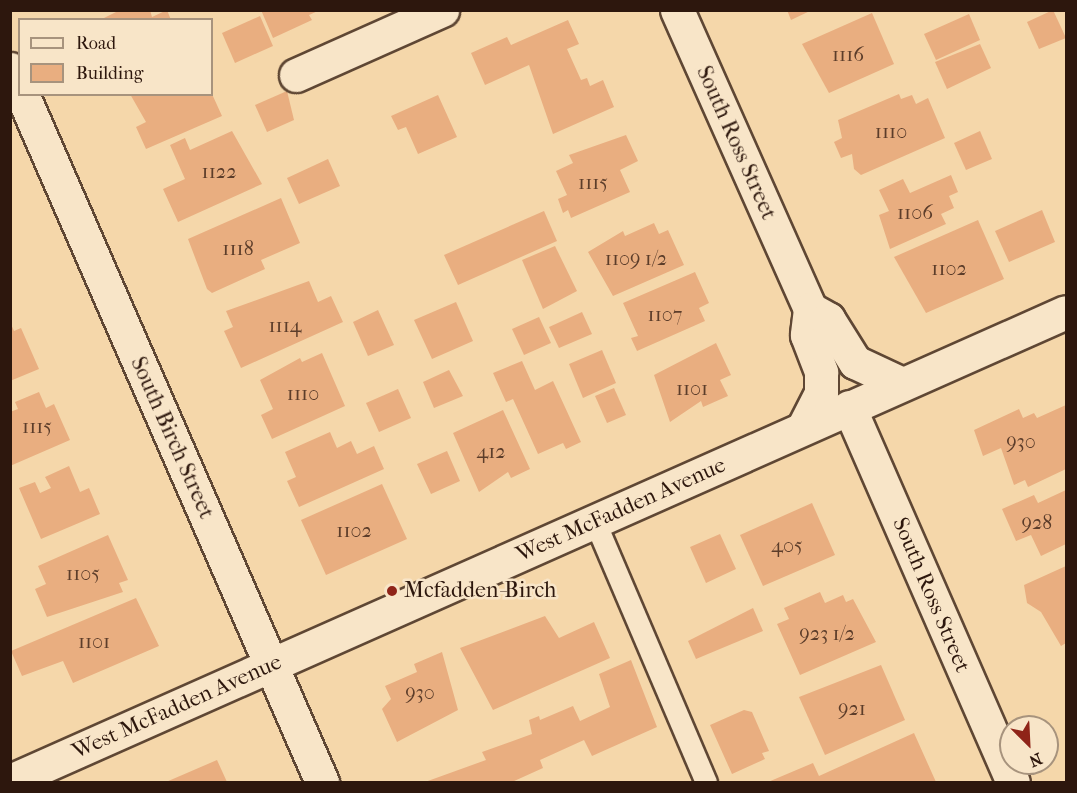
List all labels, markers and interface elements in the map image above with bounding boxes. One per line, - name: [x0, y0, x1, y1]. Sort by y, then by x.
- legend: [18, 18, 213, 96]
- text: Road: [76, 33, 116, 54]
- house number: 1116: [832, 42, 864, 66]
- street label: South Ross Street: [690, 62, 782, 224]
- text: Building: [76, 63, 143, 84]
- house number: 1110: [875, 119, 907, 143]
- house number: 1122: [202, 159, 236, 183]
- house number: 1115: [578, 170, 608, 194]
- house number: 1106: [897, 200, 933, 224]
- house number: 1118: [222, 236, 254, 260]
- house number: 1109 1/2: [605, 246, 667, 270]
- house number: 1102: [931, 256, 967, 280]
- house number: 1107: [648, 302, 682, 326]
- house number: 1114: [268, 313, 302, 337]
- street label: South Birch Street: [124, 353, 220, 523]
- house number: 1101: [676, 376, 708, 400]
- house number: 1110: [287, 381, 319, 405]
- house number: 1115: [22, 414, 52, 438]
- house number: 930: [1006, 429, 1036, 453]
- house number: 412: [476, 439, 506, 463]
- street label: West McFadden Avenue: [512, 452, 730, 568]
- house number: 928: [1022, 510, 1052, 534]
- street label: South Ross Street: [887, 514, 975, 676]
- house number: 1102: [336, 518, 372, 542]
- house number: 405: [771, 533, 803, 557]
- house number: 1105: [66, 561, 100, 585]
- place label: Mcfadden-Birch: [404, 578, 556, 604]
- marker: Mcfadden-Birch: [385, 584, 399, 598]
- house number: 923 1/2: [799, 621, 855, 645]
- house number: 1101: [78, 629, 110, 653]
- street label: West McFadden Avenue: [68, 649, 286, 765]
- house number: 930: [405, 680, 435, 704]
- house number: 921: [838, 696, 866, 720]
- north arrow: [999, 715, 1059, 775]
- text: N: [1026, 749, 1045, 771]

